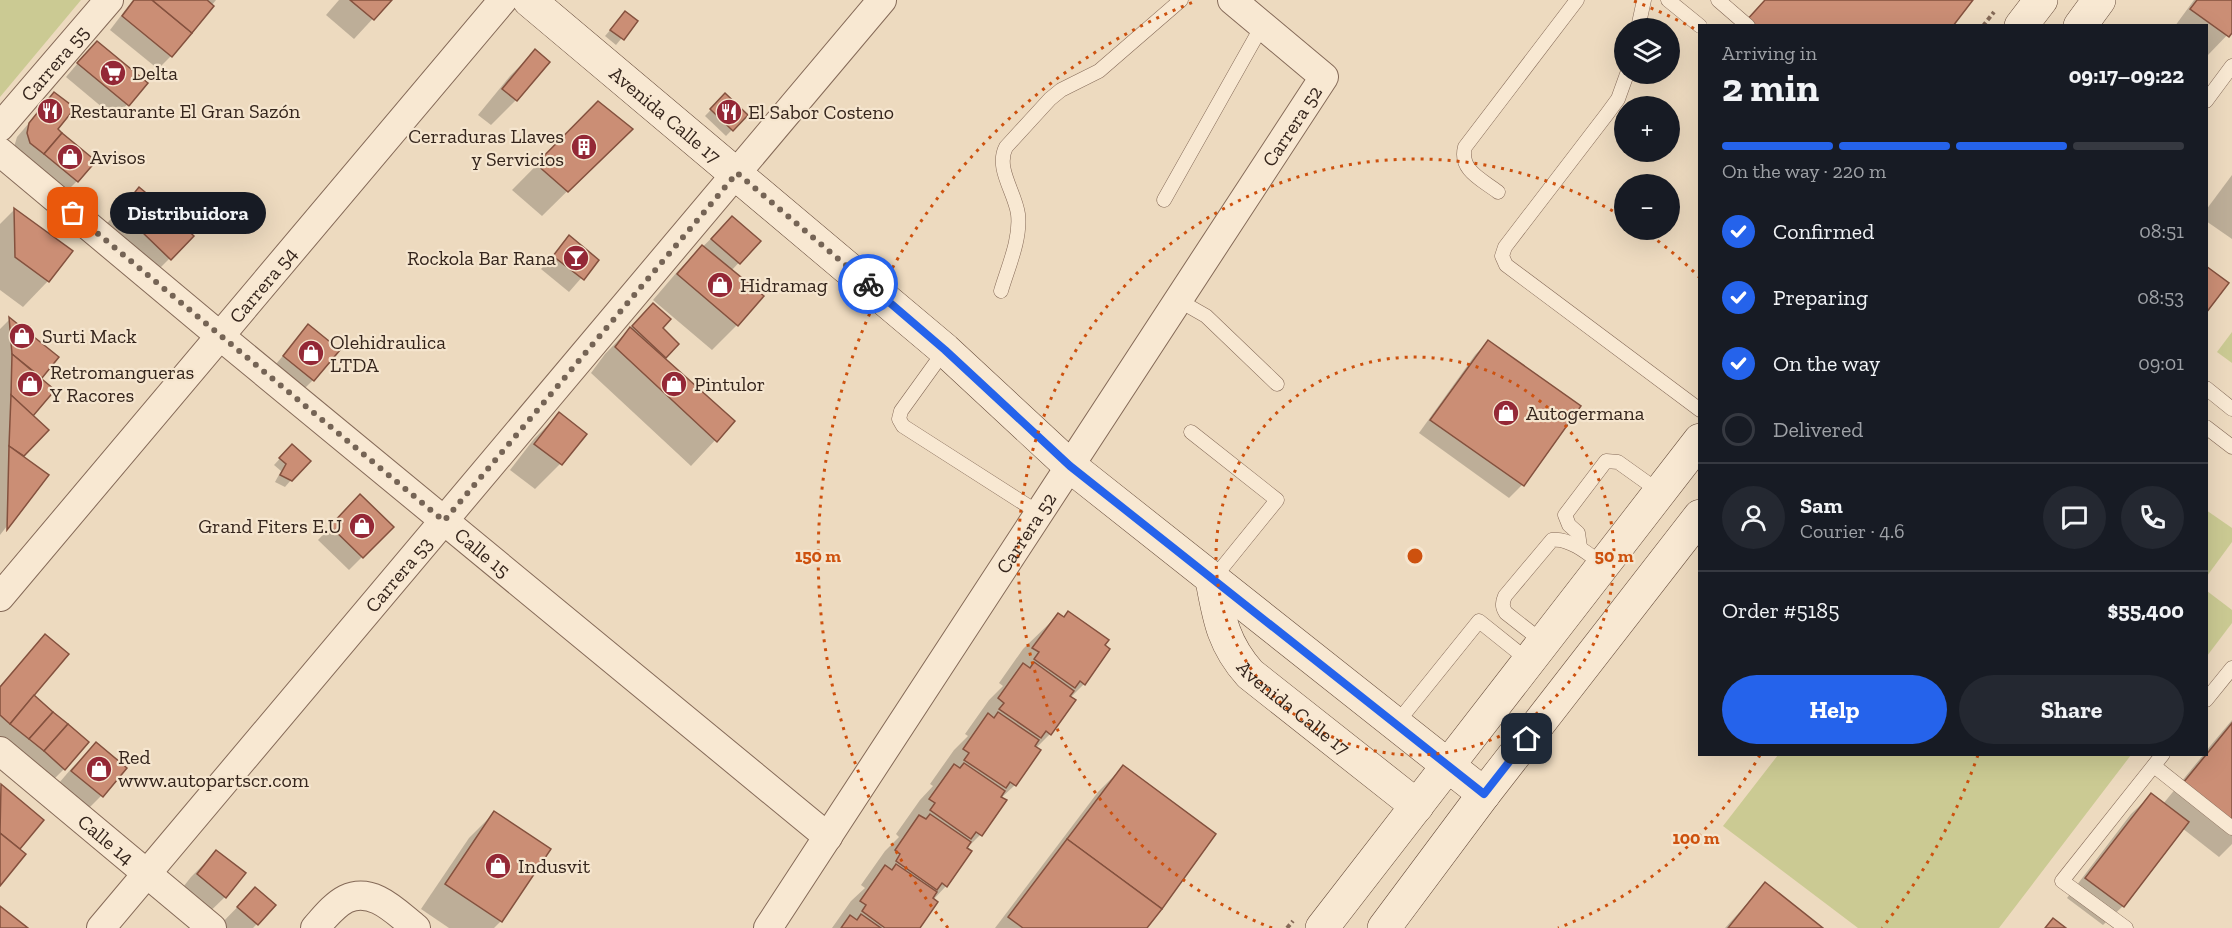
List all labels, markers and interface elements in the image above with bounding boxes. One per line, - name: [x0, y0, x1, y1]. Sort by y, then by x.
- map controls: [1614, 18, 1680, 240]
- button: layers: [1614, 18, 1680, 84]
- street label: Carrera 55: [16, 21, 94, 106]
- text: Arriving in: [1722, 41, 1817, 65]
- supermarket icon: Delta: [98, 58, 128, 88]
- place label: Delta: [132, 61, 178, 85]
- street label: Avenida Calle 17: [605, 61, 726, 168]
- text: 09:17–09:22: [2069, 62, 2184, 89]
- text: 2 min: [1722, 64, 1819, 111]
- street label: Carrera 52: [1257, 81, 1327, 171]
- restaurant icon: Restaurante El Gran Sazón: [35, 96, 65, 126]
- button: +: [1614, 96, 1680, 162]
- restaurant icon: El Sabor Costeno: [714, 97, 744, 127]
- place label: Restaurante El Gran Sazón: [70, 99, 301, 123]
- place label: El Sabor Costeno: [748, 100, 894, 124]
- place label: Cerraduras Llaves y Servicios: [408, 124, 564, 171]
- building icon: Cerraduras Llaves y Servicios: [569, 132, 599, 162]
- shop icon: Avisos: [55, 142, 85, 172]
- place label: Avisos: [90, 145, 146, 169]
- text: On the way · 220 m: [1722, 159, 1886, 183]
- button: −: [1614, 174, 1680, 240]
- pin: [47, 187, 98, 238]
- callout: Distribuidora: [109, 192, 265, 234]
- icon: bag: [56, 196, 89, 229]
- text: Distribuidora: [127, 201, 249, 225]
- icon: check: [1722, 215, 1755, 248]
- text: Confirmed: [1773, 218, 1874, 245]
- text: 08:51: [2139, 219, 2184, 243]
- street label: Carrera 54: [224, 242, 302, 328]
- bar icon: Rockola Bar Rana: [561, 243, 591, 273]
- place label: Rockola Bar Rana: [407, 246, 556, 270]
- courier: [838, 254, 898, 314]
- icon: bike: [852, 268, 885, 301]
- shop icon: Hidramag: [705, 270, 735, 300]
- place label: Hidramag: [740, 273, 828, 297]
- icon: check: [1722, 281, 1755, 314]
- text: Preparing: [1773, 284, 1868, 311]
- text: 08:53: [2137, 285, 2184, 309]
- shop icon: Surti Mack: [7, 321, 37, 351]
- place label: Surti Mack: [42, 324, 137, 348]
- place label: Olehidraulica LTDA: [330, 330, 446, 377]
- shop icon: Olehidraulica LTDA: [296, 338, 326, 368]
- icon: check: [1722, 347, 1755, 380]
- text: On the way: [1773, 350, 1880, 377]
- text: 09:01: [2138, 351, 2184, 375]
- place label: Retromangueras Y Racores: [49, 360, 194, 407]
- shop icon: Retromangueras Y Racores: [15, 369, 45, 399]
- shop icon: Pintulor: [659, 369, 689, 399]
- place label: Pintulor: [694, 372, 765, 396]
- shop icon: Autogermana: [1491, 398, 1521, 428]
- place label: Autogermana: [1526, 401, 1645, 425]
- text: Delivered: [1773, 416, 1863, 443]
- button: person: [1722, 486, 1785, 549]
- button: chat: [2043, 486, 2106, 549]
- button: phone: [2121, 486, 2184, 549]
- street label: Carrera 52: [991, 488, 1061, 578]
- text: Sam: [1800, 492, 1843, 519]
- shop icon: Grand Fiters E.U: [347, 511, 377, 541]
- place label: Grand Fiters E.U: [198, 514, 342, 538]
- text: Courier · 4.6: [1800, 519, 1905, 543]
- street label: Calle 15: [450, 522, 515, 582]
- street label: Carrera 53: [360, 532, 437, 617]
- text: 150 m: [795, 545, 841, 567]
- text: 50 m: [1595, 545, 1634, 567]
- centre of rings: [1405, 546, 1425, 566]
- text: Order #5185: [1722, 597, 1839, 624]
- text: $55,400: [2107, 597, 2184, 624]
- street label: Avenida Calle 17: [1232, 656, 1355, 761]
- button: Help: [1722, 675, 1947, 744]
- button: Share: [1959, 675, 2184, 744]
- pin: [1501, 713, 1552, 764]
- icon: home: [1510, 722, 1543, 755]
- place label: Red www.autopartscr.com: [118, 745, 310, 792]
- shop icon: Red www.autopartscr.com: [84, 754, 114, 784]
- street label: Calle 14: [73, 809, 139, 870]
- text: 100 m: [1672, 827, 1720, 849]
- shop icon: Indusvit: [483, 851, 513, 881]
- place label: Indusvit: [518, 854, 591, 878]

